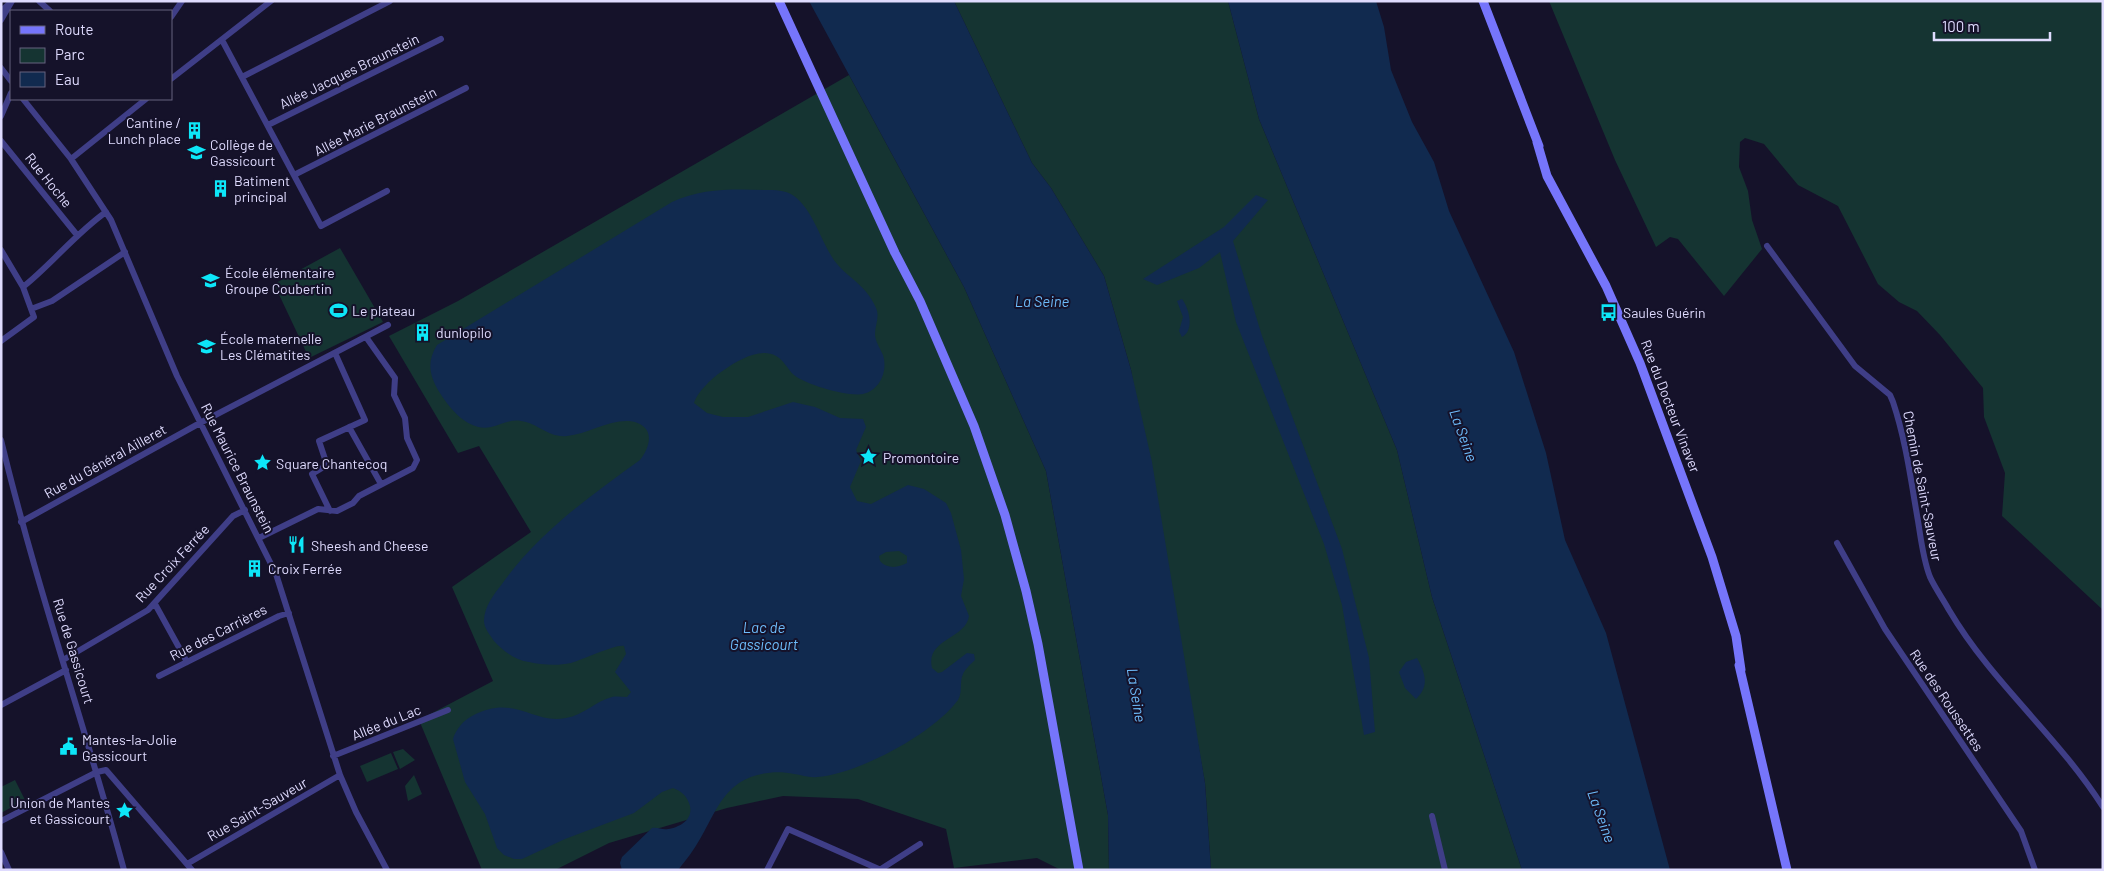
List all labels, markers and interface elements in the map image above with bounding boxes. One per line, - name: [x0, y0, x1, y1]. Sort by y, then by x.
- legend: [10, 10, 172, 100]
- scale bar: [1934, 10, 2050, 42]
- text: 100 m: [1942, 17, 1980, 35]
- text: Route: [55, 20, 94, 38]
- street label: Allée Jacques Braunstein: [276, 30, 422, 112]
- text: Parc: [55, 45, 85, 63]
- text: Eau: [55, 70, 80, 88]
- street label: Allée Marie Braunstein: [311, 83, 439, 159]
- place label: Cantine / Lunch place: [108, 114, 181, 147]
- building icon: Cantine / Lunch place: [185, 120, 205, 140]
- place label: Collège de Gassicourt: [210, 136, 275, 169]
- school or university icon: Collège de Gassicourt: [186, 142, 206, 162]
- street label: Rue Hoche: [22, 149, 76, 211]
- place label: Batiment principal: [234, 172, 290, 205]
- building icon: Batiment principal: [210, 178, 230, 198]
- place label: École élémentaire Groupe Coubertin: [225, 264, 335, 297]
- school or university icon: École élémentaire Groupe Coubertin: [201, 270, 221, 290]
- water label: La Seine: [1015, 292, 1070, 310]
- sports icon: Le plateau: [328, 300, 348, 320]
- place label: Le plateau: [352, 302, 415, 319]
- bus stop icon: Saules Guérin: [1599, 302, 1619, 322]
- place label: Saules Guérin: [1623, 304, 1706, 321]
- building icon: dunlopilo: [412, 322, 432, 342]
- place label: dunlopilo: [436, 324, 492, 341]
- place label: École maternelle Les Clématites: [220, 330, 322, 363]
- school or university icon: École maternelle Les Clématites: [196, 336, 216, 356]
- street label: Rue du Docteur Vinaver: [1638, 337, 1704, 475]
- street label: Rue Maurice Braunstein: [198, 400, 278, 536]
- water label: La Seine: [1446, 406, 1482, 464]
- street label: Chemin de Saint-Sauveur: [1900, 409, 1946, 563]
- street label: Rue du Général Ailleret: [41, 420, 169, 502]
- place icon: Promontoire: [859, 447, 879, 467]
- place label: Promontoire: [883, 449, 959, 466]
- place icon: Square Chantecoq: [252, 453, 272, 473]
- place label: Square Chantecoq: [276, 455, 388, 472]
- street label: Rue Croix Ferrée: [132, 520, 212, 606]
- restaurant icon: Sheesh and Cheese: [287, 535, 307, 555]
- place label: Sheesh and Cheese: [311, 537, 429, 554]
- building icon: Croix Ferrée: [244, 558, 264, 578]
- place label: Croix Ferrée: [268, 560, 342, 577]
- street label: Rue de Gassicourt: [50, 596, 98, 706]
- street label: Rue des Carrières: [167, 600, 270, 664]
- water label: Lac de Gassicourt: [730, 618, 799, 653]
- street label: Rue des Roussettes: [1907, 646, 1988, 754]
- water label: La Seine: [1124, 667, 1150, 724]
- street label: Allée du Lac: [349, 700, 423, 744]
- place label: Mantes-la-Jolie Gassicourt: [82, 731, 177, 764]
- public building icon: Mantes-la-Jolie Gassicourt: [58, 737, 78, 757]
- street label: Rue Saint-Sauveur: [204, 774, 310, 844]
- water label: La Seine: [1584, 787, 1620, 845]
- place label: Union de Mantes et Gassicourt: [10, 794, 110, 827]
- place icon: Union de Mantes et Gassicourt: [114, 800, 134, 820]

